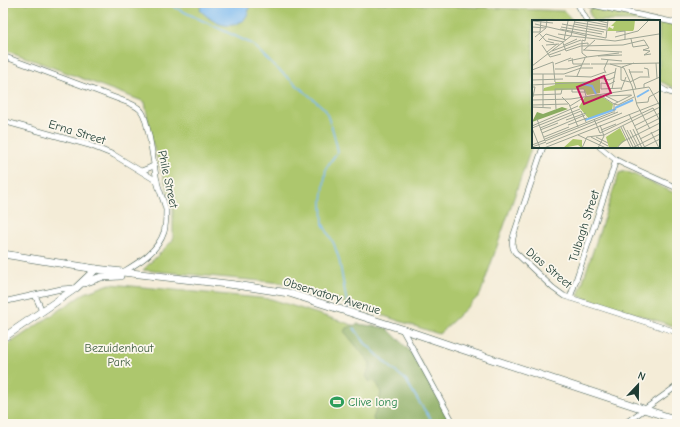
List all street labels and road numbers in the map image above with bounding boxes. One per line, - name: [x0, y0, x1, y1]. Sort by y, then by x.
- street label: Erna Street: [47, 117, 108, 147]
- street label: Phile Street: [155, 149, 181, 210]
- street label: Tulbagh Street: [566, 188, 602, 264]
- street label: Dias Street: [523, 245, 575, 292]
- street label: Observatory Avenue: [282, 275, 382, 317]

